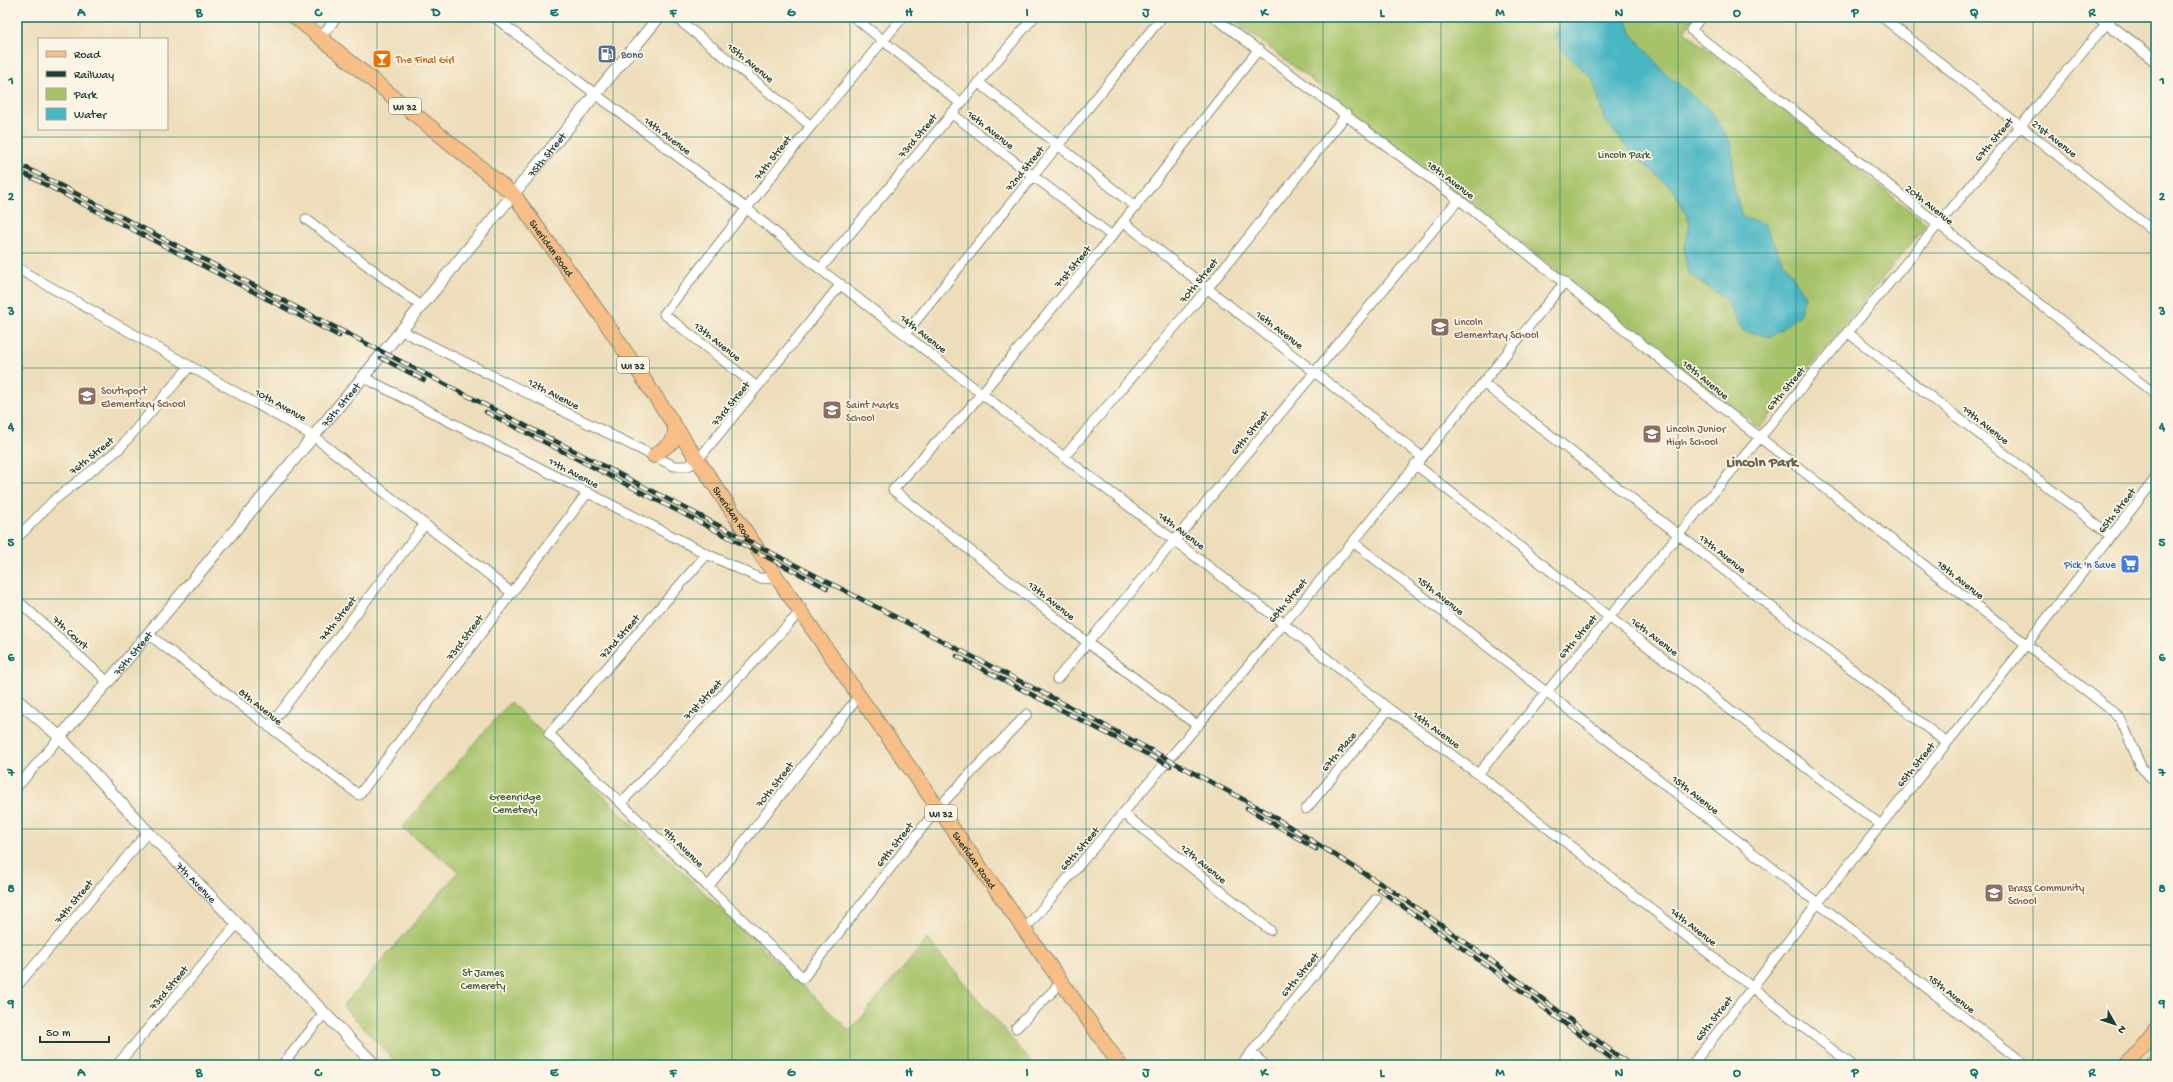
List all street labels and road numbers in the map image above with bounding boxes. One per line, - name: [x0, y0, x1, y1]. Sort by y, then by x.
- street label: 15th Avenue: [723, 41, 776, 86]
- road number: WI 32: [389, 98, 421, 114]
- street label: 16th Avenue: [963, 108, 1016, 153]
- street label: 73rd Street: [896, 111, 941, 161]
- street label: 14th Avenue: [640, 114, 693, 158]
- street label: 67th Street: [1973, 115, 2017, 165]
- street label: 21st Avenue: [2029, 118, 2079, 161]
- street label: 75th Street: [525, 130, 570, 181]
- street label: 74th Street: [752, 132, 796, 184]
- street label: 72nd Street: [1003, 143, 1048, 195]
- street label: 18th Avenue: [1423, 158, 1476, 203]
- street label: 20th Avenue: [1902, 183, 1955, 228]
- street label: Sheridan Road: [526, 218, 576, 281]
- street label: 71st Street: [1052, 243, 1095, 291]
- street label: 70th Street: [1177, 255, 1222, 307]
- street label: 16th Avenue: [1252, 308, 1305, 352]
- street label: 14th Avenue: [896, 312, 949, 357]
- street label: 13th Avenue: [690, 320, 743, 365]
- road number: WI 32: [617, 357, 649, 373]
- street label: 18th Avenue: [1678, 357, 1731, 403]
- street label: 67th Street: [1765, 364, 1809, 414]
- street label: 12th Avenue: [525, 376, 581, 413]
- street label: 73rd Street: [709, 378, 754, 430]
- street label: 75th Street: [319, 380, 365, 431]
- street label: 10th Avenue: [251, 386, 308, 425]
- street label: 19th Avenue: [1958, 403, 2011, 448]
- street label: 69th Street: [1229, 408, 1273, 458]
- street label: 76th Street: [67, 434, 118, 479]
- street label: 11th Avenue: [545, 456, 601, 492]
- street label: Sheridan Road: [709, 485, 758, 549]
- street label: 65th Street: [2096, 485, 2140, 536]
- street label: 14th Avenue: [1154, 509, 1207, 553]
- street label: 17th Avenue: [1695, 532, 1748, 577]
- street label: 18th Avenue: [1933, 558, 1986, 603]
- street label: 15th Avenue: [1413, 574, 1466, 619]
- street label: 68th Street: [1267, 576, 1311, 626]
- street label: 13th Avenue: [1024, 579, 1077, 624]
- street label: 74th Street: [317, 593, 361, 645]
- street label: 73rd Street: [444, 612, 487, 664]
- street label: 72nd Street: [597, 612, 644, 663]
- street label: 67th Street: [1557, 612, 1601, 662]
- street label: 7th Court: [49, 614, 91, 654]
- street label: 16th Avenue: [1627, 615, 1680, 659]
- street label: 75th Street: [111, 628, 157, 679]
- street label: 71st Street: [681, 677, 726, 724]
- street label: 8th Avenue: [236, 687, 284, 729]
- street label: 14th Avenue: [1409, 709, 1462, 752]
- street label: 67th Place: [1319, 730, 1360, 775]
- street label: 65th Street: [1895, 739, 1939, 790]
- street label: 70th Street: [754, 759, 798, 811]
- street label: 15th Avenue: [1668, 773, 1721, 818]
- road number: WI 32: [925, 805, 957, 821]
- street label: 69th Street: [874, 819, 918, 870]
- street label: 68th Street: [1058, 824, 1104, 874]
- street label: 9th Avenue: [659, 826, 706, 871]
- street label: Sheridan Road: [949, 830, 998, 893]
- street label: 12th Avenue: [1176, 842, 1228, 887]
- street label: 7th Avenue: [172, 860, 218, 906]
- street label: 74th Street: [52, 877, 97, 927]
- street label: 14th Avenue: [1666, 905, 1719, 950]
- street label: 67th Street: [1279, 949, 1323, 1000]
- street label: 73rd Street: [147, 963, 192, 1013]
- street label: 15th Avenue: [1924, 972, 1977, 1017]
- street label: 65th Street: [1693, 993, 1737, 1044]

